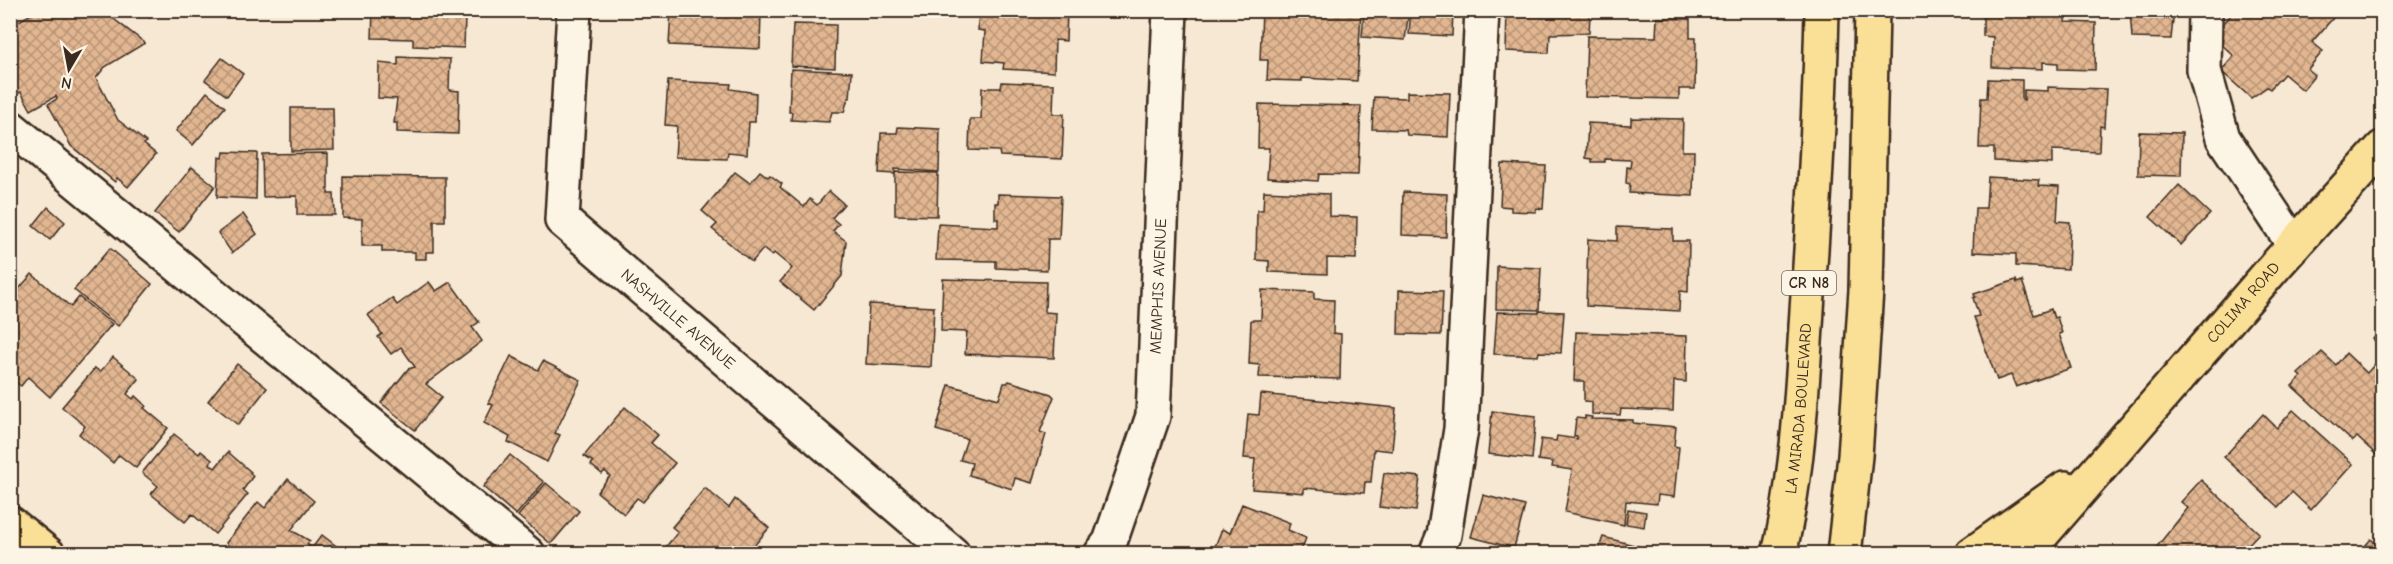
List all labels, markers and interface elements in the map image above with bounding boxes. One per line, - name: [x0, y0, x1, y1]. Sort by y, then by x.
- north arrow: [39, 39, 99, 99]
- text: N: [60, 73, 73, 93]
- street label: MEMPHIS AVENUE: [1147, 218, 1170, 354]
- street label: COLIMA ROAD: [2203, 258, 2284, 347]
- street label: NASHVILLE AVENUE: [617, 265, 739, 373]
- road number: CR N8: [1782, 271, 1836, 295]
- street label: LA MIRADA BOULEVARD: [1782, 323, 1815, 495]

